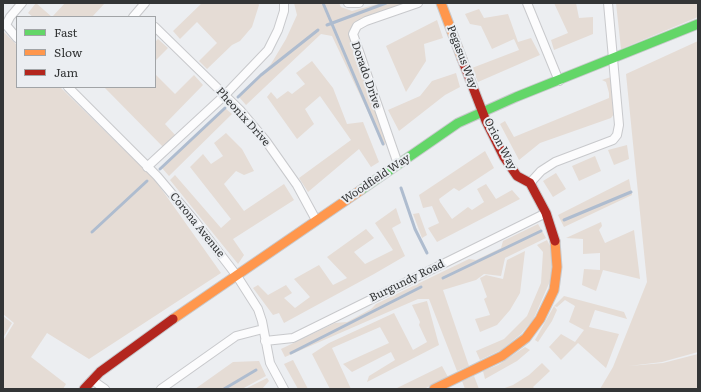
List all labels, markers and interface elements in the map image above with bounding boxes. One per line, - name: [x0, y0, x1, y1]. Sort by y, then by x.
- legend: [16, 16, 156, 88]
- text: Fast: [54, 23, 77, 41]
- street label: Pegasus Way: [444, 23, 480, 91]
- street label: Dorado Drive: [348, 40, 384, 110]
- text: Slow: [54, 43, 82, 61]
- text: Jam: [54, 63, 78, 81]
- street label: Pheonix Drive: [213, 85, 273, 149]
- street label: Orion Way: [481, 116, 519, 172]
- street label: Woodfield Way: [339, 151, 413, 207]
- street label: Corona Avenue: [167, 190, 227, 260]
- street label: Burgundy Road: [368, 257, 446, 305]

